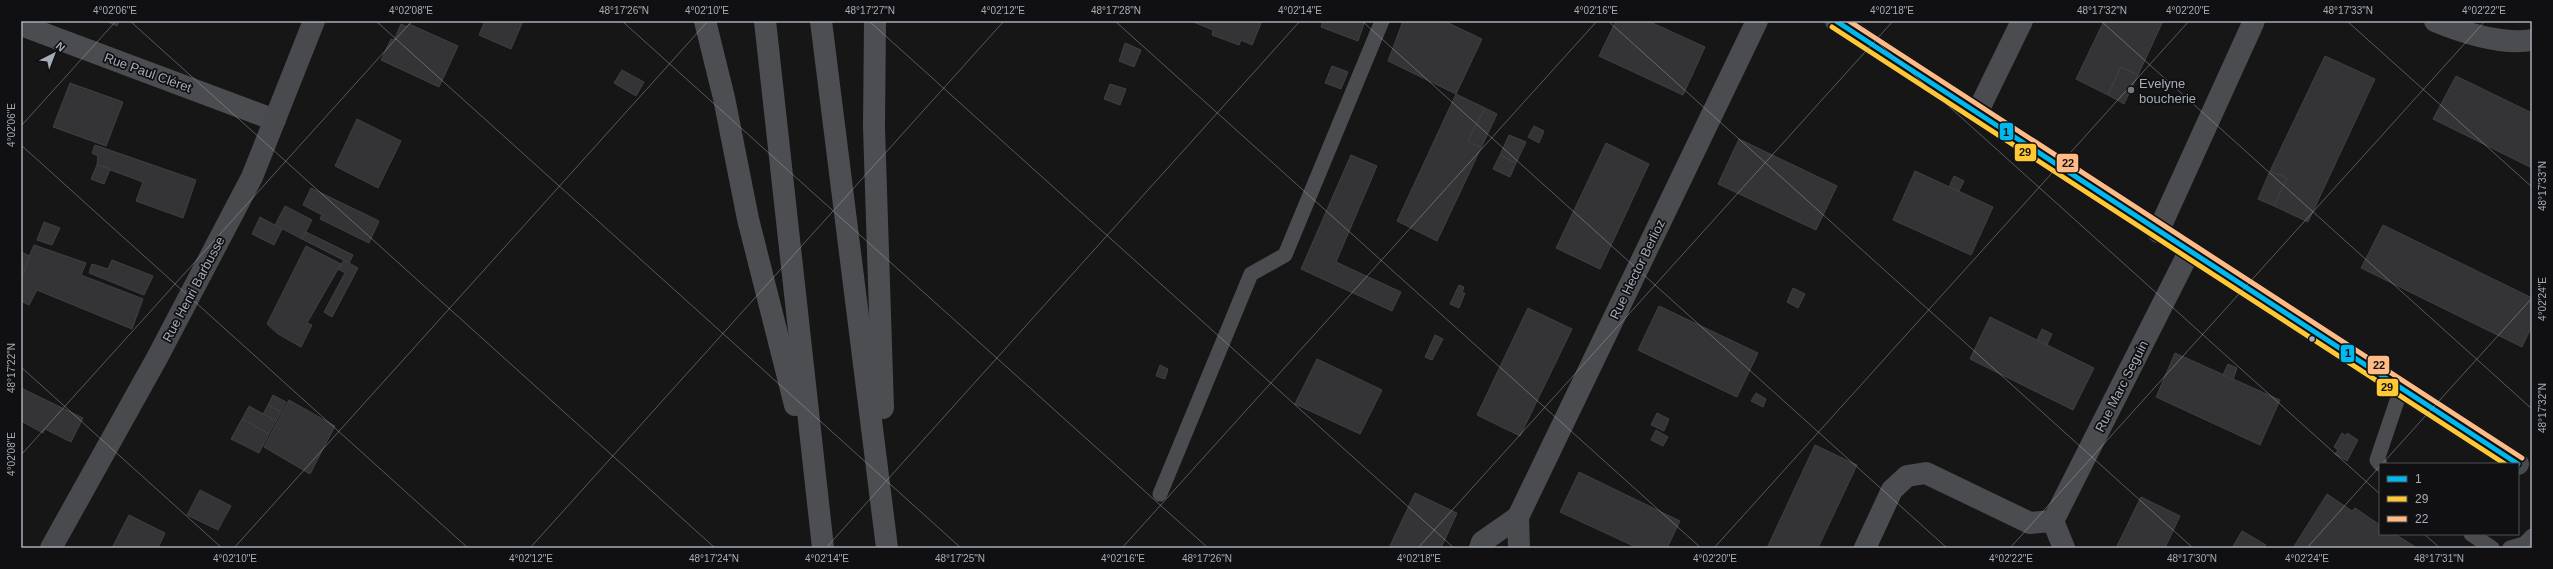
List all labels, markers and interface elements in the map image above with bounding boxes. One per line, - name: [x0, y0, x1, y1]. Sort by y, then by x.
- text: 4°02'06"E: [93, 5, 137, 16]
- text: 4°02'08"E: [389, 5, 433, 16]
- text: 48°17'26"N: [599, 5, 649, 16]
- text: 4°02'10"E: [685, 5, 729, 16]
- text: 48°17'27"N: [845, 5, 895, 16]
- text: 4°02'12"E: [981, 5, 1025, 16]
- text: 48°17'28"N: [1091, 5, 1141, 16]
- text: 4°02'14"E: [1278, 5, 1322, 16]
- text: 4°02'16"E: [1574, 5, 1618, 16]
- text: 4°02'18"E: [1870, 5, 1914, 16]
- text: 48°17'32"N: [2077, 5, 2127, 16]
- text: 4°02'20"E: [2166, 5, 2210, 16]
- text: 48°17'33"N: [2323, 5, 2373, 16]
- text: 4°02'22"E: [2462, 5, 2506, 16]
- north arrow: [34, 34, 74, 74]
- text: N: [54, 39, 68, 54]
- street label: Rue Paul Cléret: [102, 50, 194, 95]
- place label: Evelyne boucherie: [2139, 76, 2196, 106]
- marker: Evelyne boucherie: [2126, 85, 2136, 95]
- text: 4°02'06"E: [6, 103, 17, 147]
- line badge: 1: [1999, 122, 2014, 141]
- text: 1: [2003, 126, 2009, 138]
- line badge: 29: [2014, 143, 2037, 162]
- text: 29: [2019, 146, 2031, 158]
- line badge: 22: [2056, 153, 2079, 173]
- text: 22: [2062, 157, 2074, 169]
- text: 48°17'33"N: [2537, 161, 2548, 211]
- street label: Rue Hector Berlioz: [1607, 217, 1668, 322]
- street label: Rue Henri Barbusse: [159, 234, 228, 344]
- text: 4°02'24"E: [2537, 277, 2548, 321]
- unlabelled marker: [2307, 334, 2317, 344]
- street label: Rue Marc Seguin: [2092, 338, 2151, 434]
- text: 48°17'22"N: [6, 343, 17, 393]
- line badge: 1: [2340, 344, 2355, 363]
- text: 1: [2345, 347, 2351, 359]
- line badge: 22: [2367, 355, 2390, 375]
- text: 22: [2373, 359, 2385, 371]
- line badge: 29: [2376, 378, 2399, 397]
- text: 29: [2381, 381, 2393, 393]
- text: 48°17'32"N: [2537, 383, 2548, 433]
- text: 4°02'08"E: [6, 432, 17, 476]
- legend: [2379, 463, 2519, 535]
- text: 1: [2415, 472, 2422, 486]
- text: 29: [2415, 492, 2429, 506]
- text: 22: [2415, 512, 2429, 526]
- text: 4°02'10"E: [213, 553, 257, 564]
- text: 4°02'12"E: [509, 553, 553, 564]
- text: 48°17'24"N: [689, 553, 739, 564]
- text: 4°02'14"E: [805, 553, 849, 564]
- text: 48°17'25"N: [935, 553, 985, 564]
- text: 4°02'16"E: [1101, 553, 1145, 564]
- text: 48°17'26"N: [1182, 553, 1232, 564]
- text: 4°02'18"E: [1397, 553, 1441, 564]
- text: 4°02'20"E: [1693, 553, 1737, 564]
- text: 4°02'22"E: [1989, 553, 2033, 564]
- text: 48°17'30"N: [2167, 553, 2217, 564]
- text: 4°02'24"E: [2285, 553, 2329, 564]
- text: 48°17'31"N: [2414, 553, 2464, 564]

